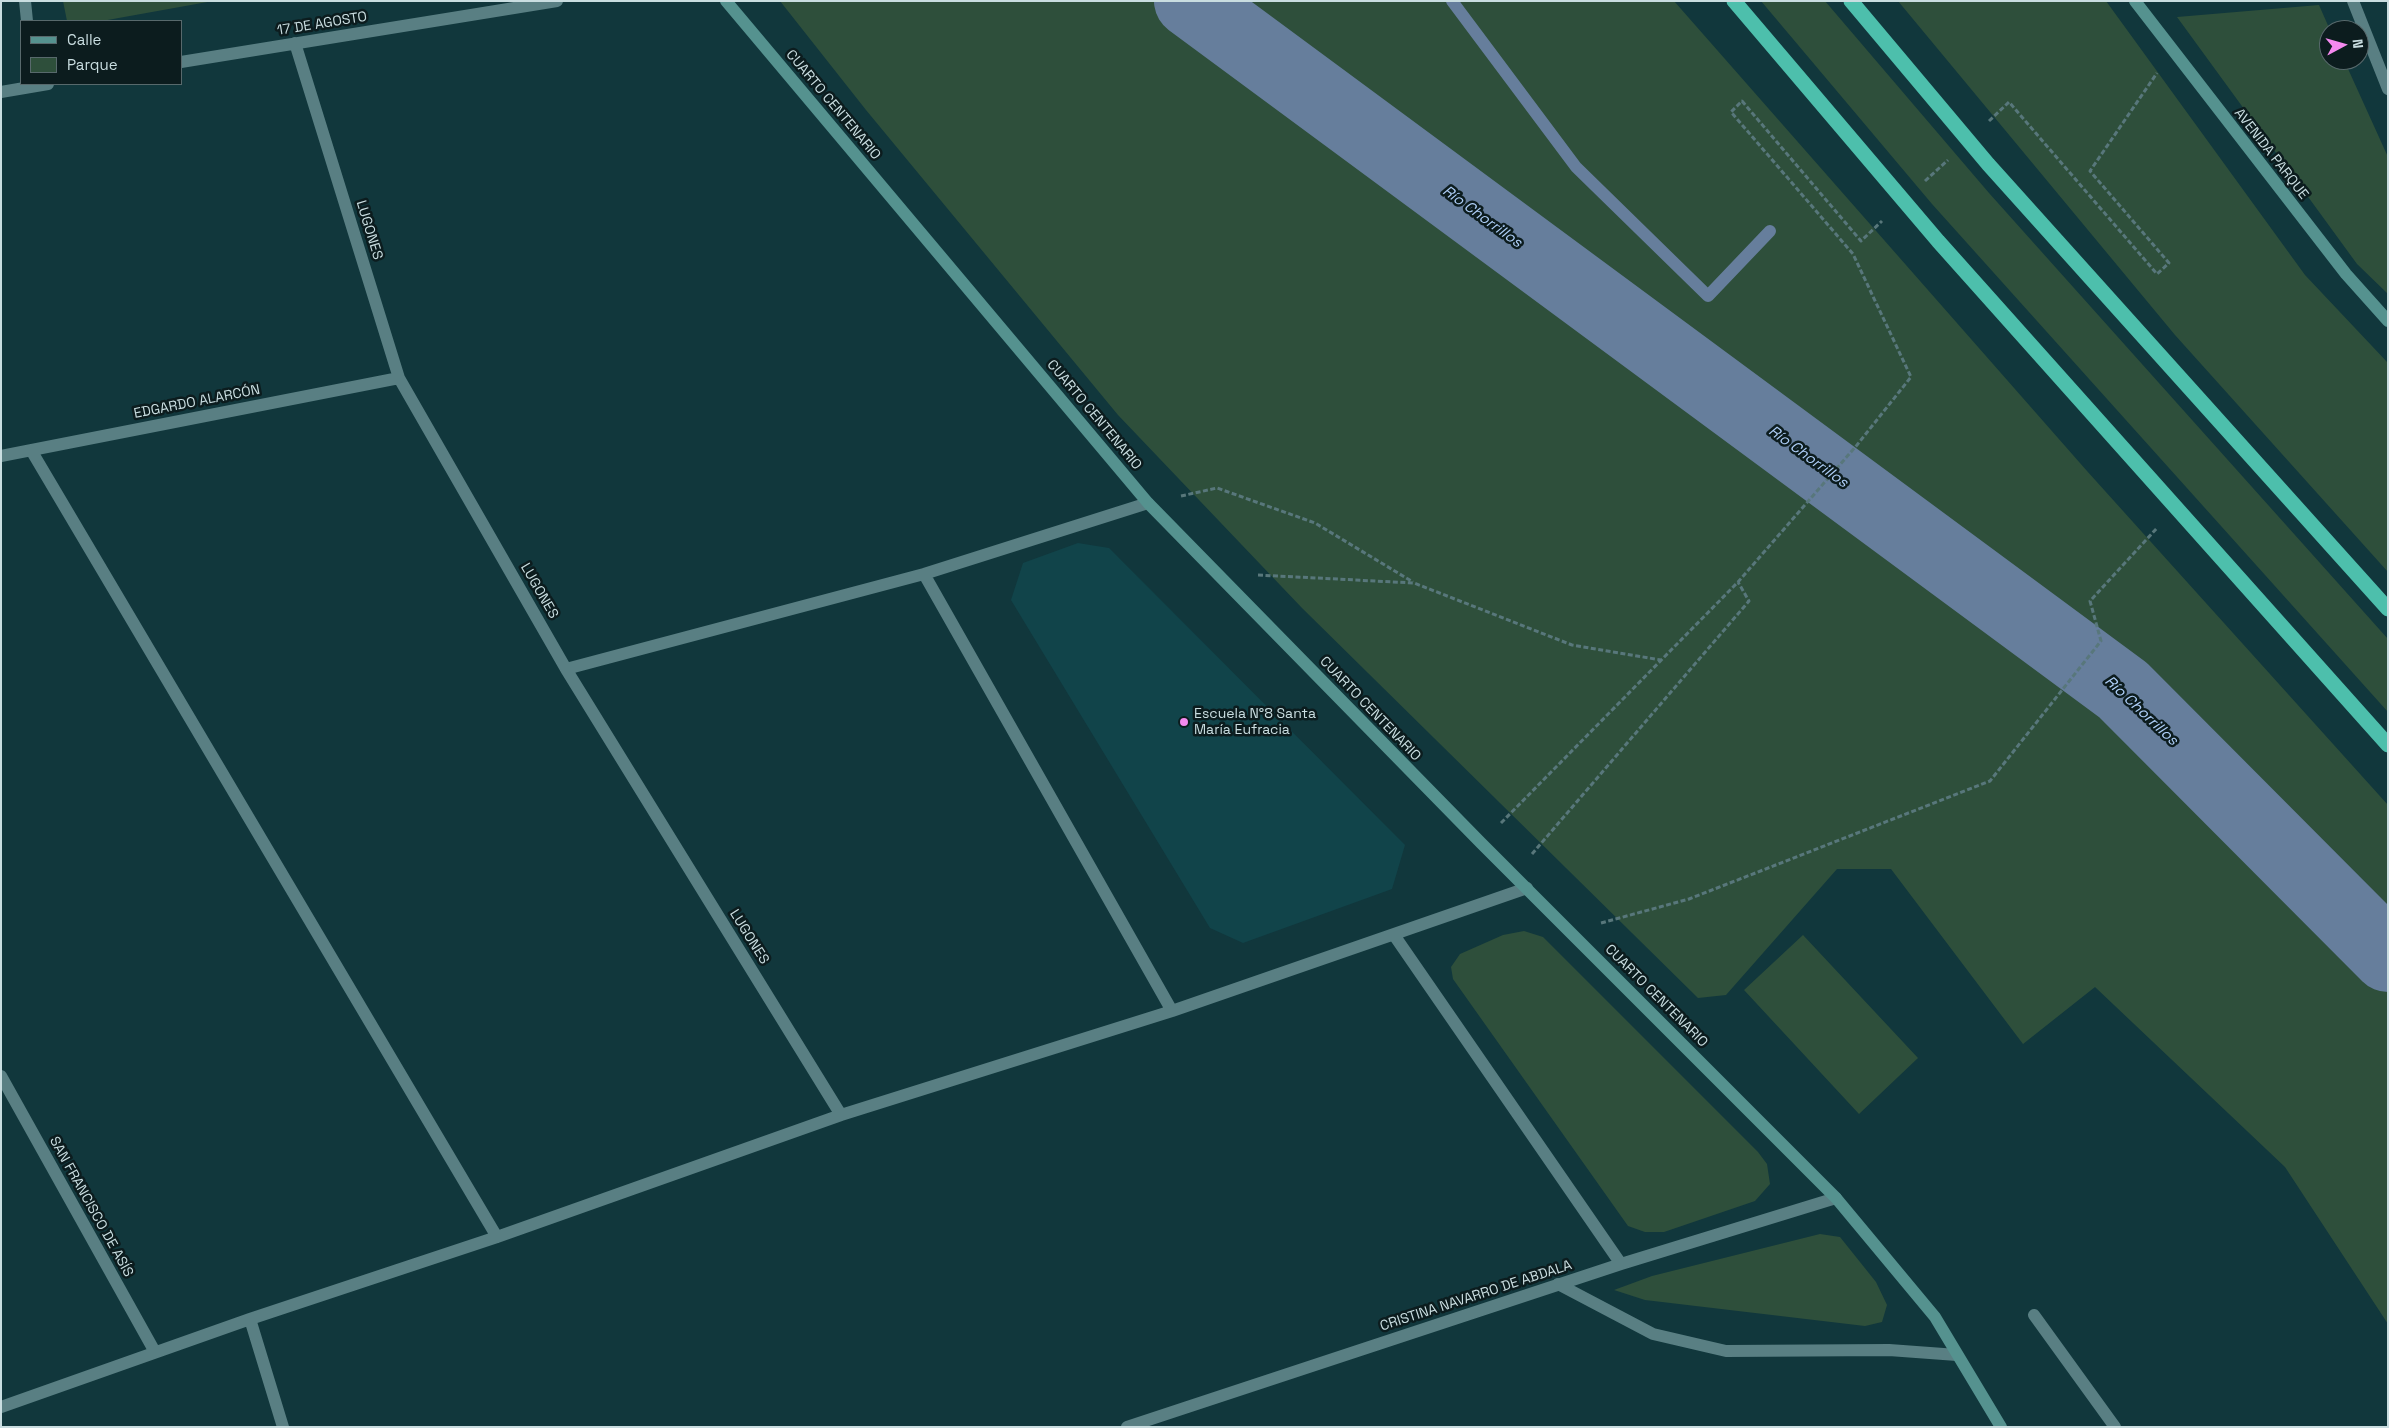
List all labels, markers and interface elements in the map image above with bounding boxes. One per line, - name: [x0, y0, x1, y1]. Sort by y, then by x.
- street label: 17 DE AGOSTO: [276, 9, 368, 39]
- legend: [20, 20, 182, 85]
- north arrow: [2319, 20, 2369, 70]
- text: Calle: [67, 30, 102, 49]
- text: N: [2348, 38, 2367, 49]
- street label: CUARTO CENTENARIO: [782, 47, 884, 163]
- text: Parque: [67, 55, 118, 74]
- street label: AVENIDA PARQUE: [2230, 105, 2312, 203]
- water label: Río Chorrillos: [1439, 182, 1525, 252]
- street label: LUGONES: [352, 198, 386, 262]
- street label: CUARTO CENTENARIO: [1043, 357, 1145, 473]
- street label: EDGARDO ALARCÓN: [133, 382, 261, 422]
- water label: Río Chorrillos: [1765, 422, 1851, 492]
- street label: LUGONES: [516, 560, 562, 622]
- street label: CUARTO CENTENARIO: [1316, 653, 1424, 765]
- water label: Río Chorrillos: [2101, 672, 2181, 750]
- place label: Escuela N°8 Santa María Eufracia: [1194, 706, 1316, 739]
- marker: Escuela N°8 Santa María Eufracia: [1178, 716, 1190, 728]
- street label: LUGONES: [726, 907, 772, 967]
- street label: CUARTO CENTENARIO: [1601, 941, 1711, 1051]
- street label: SAN FRANCISCO DE ASÍS: [45, 1134, 137, 1280]
- street label: CRISTINA NAVARRO DE ABDALA: [1378, 1257, 1574, 1335]

